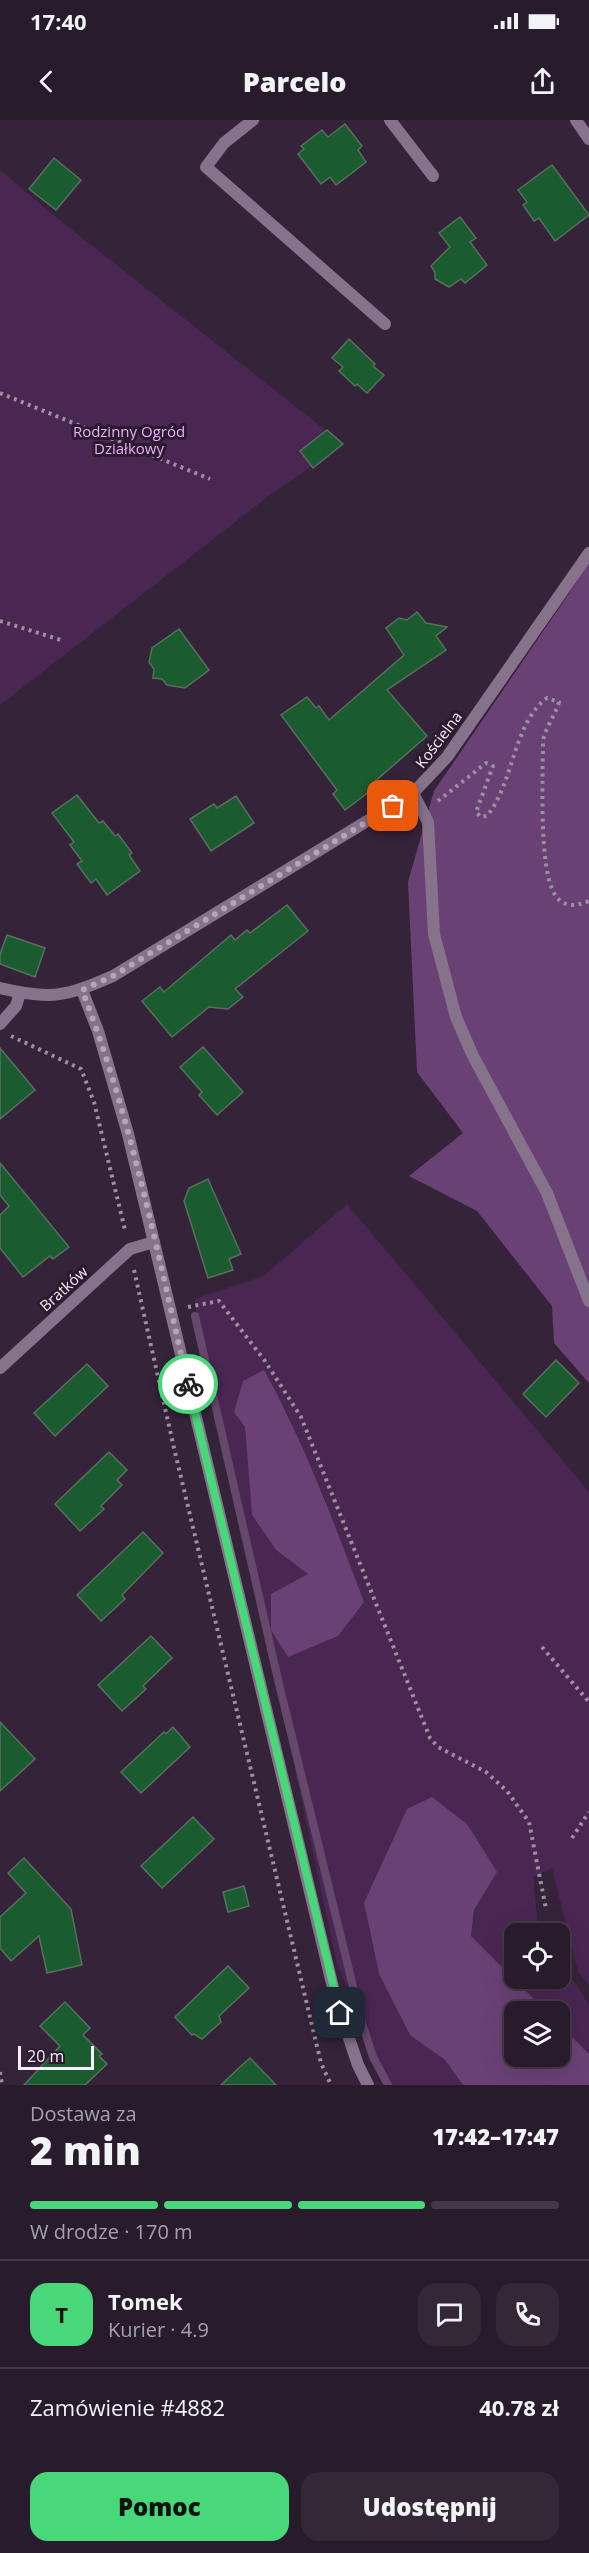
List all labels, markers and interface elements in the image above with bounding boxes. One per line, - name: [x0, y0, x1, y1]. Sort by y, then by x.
- text: 17:40: [30, 6, 87, 36]
- text: Parcelo: [243, 63, 346, 100]
- icon: back: [30, 65, 63, 98]
- icon: share: [526, 65, 559, 98]
- park label: Rodzinny Ogród Działkowy: [73, 421, 185, 458]
- street label: Kościelna: [410, 707, 466, 772]
- pin: [367, 780, 418, 831]
- icon: bag: [376, 789, 409, 822]
- street label: Bratków: [35, 1261, 92, 1315]
- courier: [158, 1354, 218, 1414]
- icon: bike: [172, 1368, 205, 1401]
- map controls: [504, 1923, 570, 2067]
- button: locate: [504, 1923, 570, 1989]
- pin: [314, 1987, 365, 2038]
- icon: home: [323, 1996, 356, 2029]
- button: layers: [504, 2001, 570, 2067]
- scale bar: [18, 2043, 94, 2070]
- text: 20 m: [27, 2045, 64, 2067]
- text: Dostawa za: [30, 2100, 137, 2127]
- text: 17:42–17:47: [432, 2121, 559, 2151]
- text: 2 min: [30, 2123, 141, 2176]
- text: W drodze · 170 m: [30, 2218, 193, 2245]
- button: chat: [418, 2283, 481, 2346]
- button: phone: [496, 2283, 559, 2346]
- text: Tomek: [108, 2286, 183, 2316]
- text: T: [55, 2299, 68, 2329]
- text: Kurier · 4.9: [108, 2316, 209, 2343]
- text: Zamówienie #4882: [30, 2392, 225, 2422]
- text: 40.78 zł: [479, 2392, 559, 2422]
- button: Pomoc: [30, 2472, 289, 2541]
- button: Udostępnij: [301, 2472, 559, 2541]

